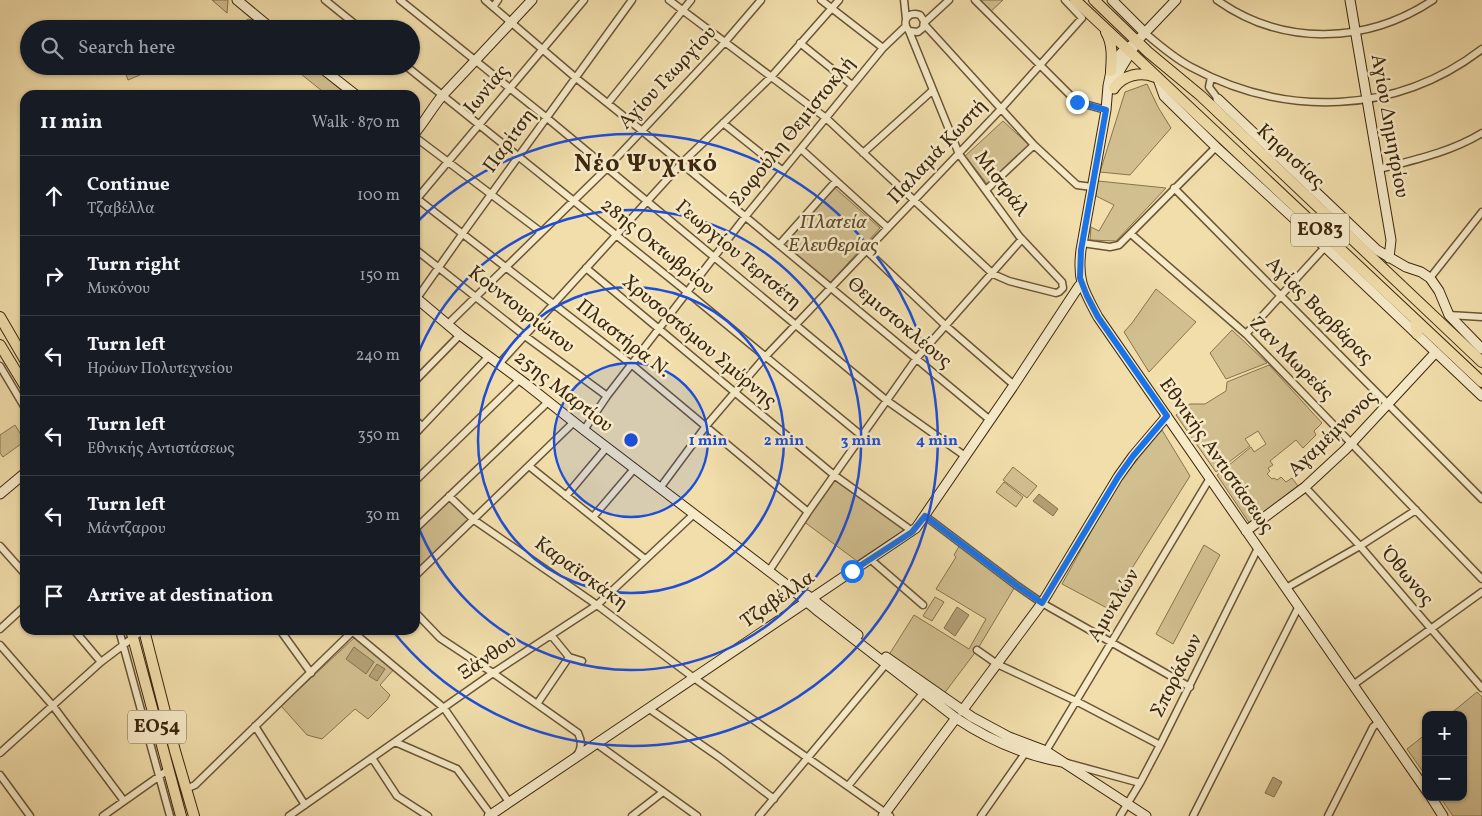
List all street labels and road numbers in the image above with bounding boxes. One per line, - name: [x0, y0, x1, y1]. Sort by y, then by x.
- street label: Αγίου Γεωργίου: [612, 20, 724, 136]
- street label: Σοφούλη Θεμιστοκλή: [723, 51, 863, 213]
- street label: Αγίου Δημητρίου: [1363, 52, 1415, 200]
- street label: Ιωνίας: [458, 59, 516, 121]
- street label: Παλαμά Κωστή: [882, 93, 994, 211]
- street label: Παρίτση: [477, 103, 543, 179]
- street label: Κηφισίας: [1250, 118, 1330, 196]
- street label: Μιστράλ: [967, 145, 1035, 223]
- street label: 28ης Οκτωβρίου: [594, 192, 720, 302]
- street label: Γεωργίου Τερτσέτη: [669, 194, 807, 316]
- road number: ΕΟ83: [1291, 214, 1349, 246]
- street label: Αγίας Βαρβάρας: [1259, 251, 1379, 371]
- street label: Κουντουριώτου: [462, 259, 580, 361]
- street label: Χρυσοστόμου Σμύρνης: [616, 269, 782, 415]
- street label: Θεμιστοκλέους: [840, 271, 958, 375]
- street label: Πλαστήρα Ν.: [570, 293, 676, 385]
- street label: Ζαν Μωρεάς: [1242, 310, 1340, 408]
- street label: 25ης Μαρτίου: [507, 344, 619, 440]
- street label: Εθνικής Αντιστάσεως: [1152, 373, 1280, 539]
- street label: Αγαμέμνονος: [1282, 384, 1384, 484]
- street label: Καραϊσκάκη: [528, 530, 634, 618]
- street label: Όθωνος: [1373, 540, 1440, 612]
- street label: Τζαβέλλα: [735, 564, 821, 636]
- street label: Αμυκλών: [1081, 564, 1147, 648]
- street label: Ξάνθου: [453, 628, 523, 688]
- street label: Σποράδων: [1144, 629, 1210, 723]
- road number: ΕΟ54: [128, 710, 186, 744]

